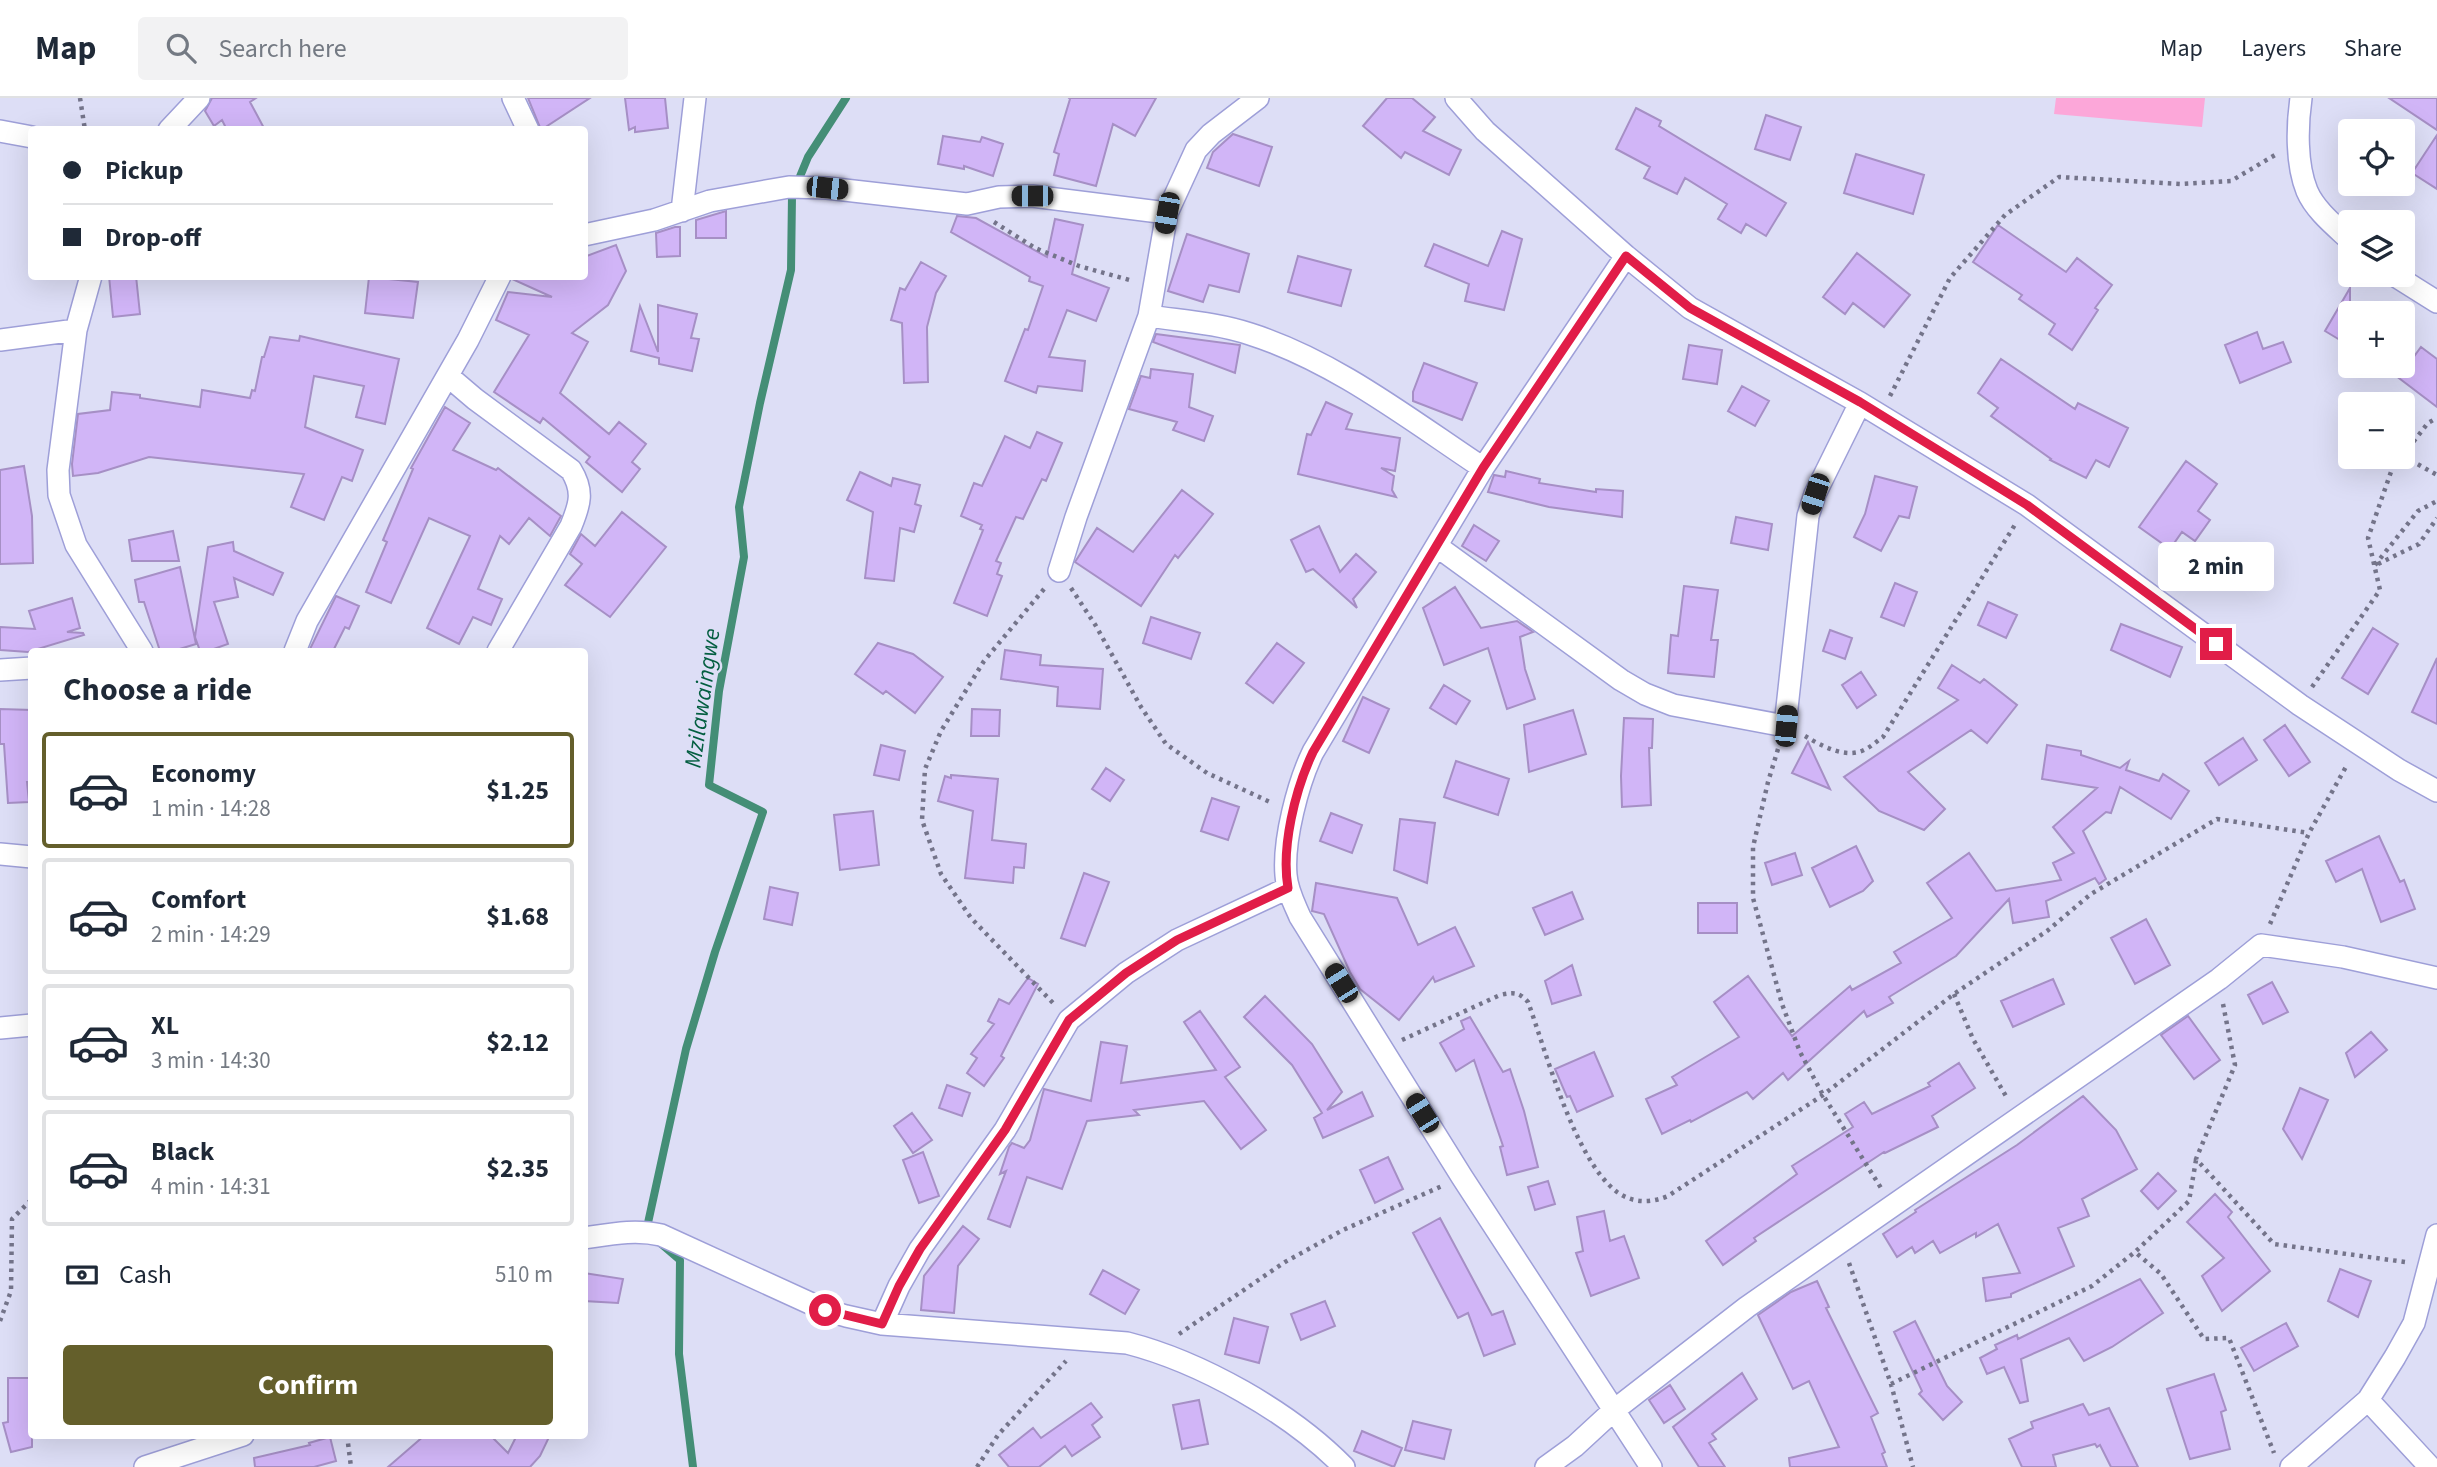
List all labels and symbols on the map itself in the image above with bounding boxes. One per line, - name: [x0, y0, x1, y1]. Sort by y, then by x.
- car: [806, 175, 849, 201]
- car: [1012, 186, 1054, 207]
- car: [1154, 190, 1181, 236]
- car: [1799, 471, 1832, 517]
- callout: 2 min: [2158, 542, 2274, 592]
- water label: Mzilawaingwe: [675, 626, 730, 770]
- route end: [2200, 628, 2232, 660]
- car: [1774, 704, 1799, 748]
- car: [1321, 960, 1362, 1006]
- car: [1402, 1090, 1443, 1136]
- route start: [809, 1294, 841, 1326]

